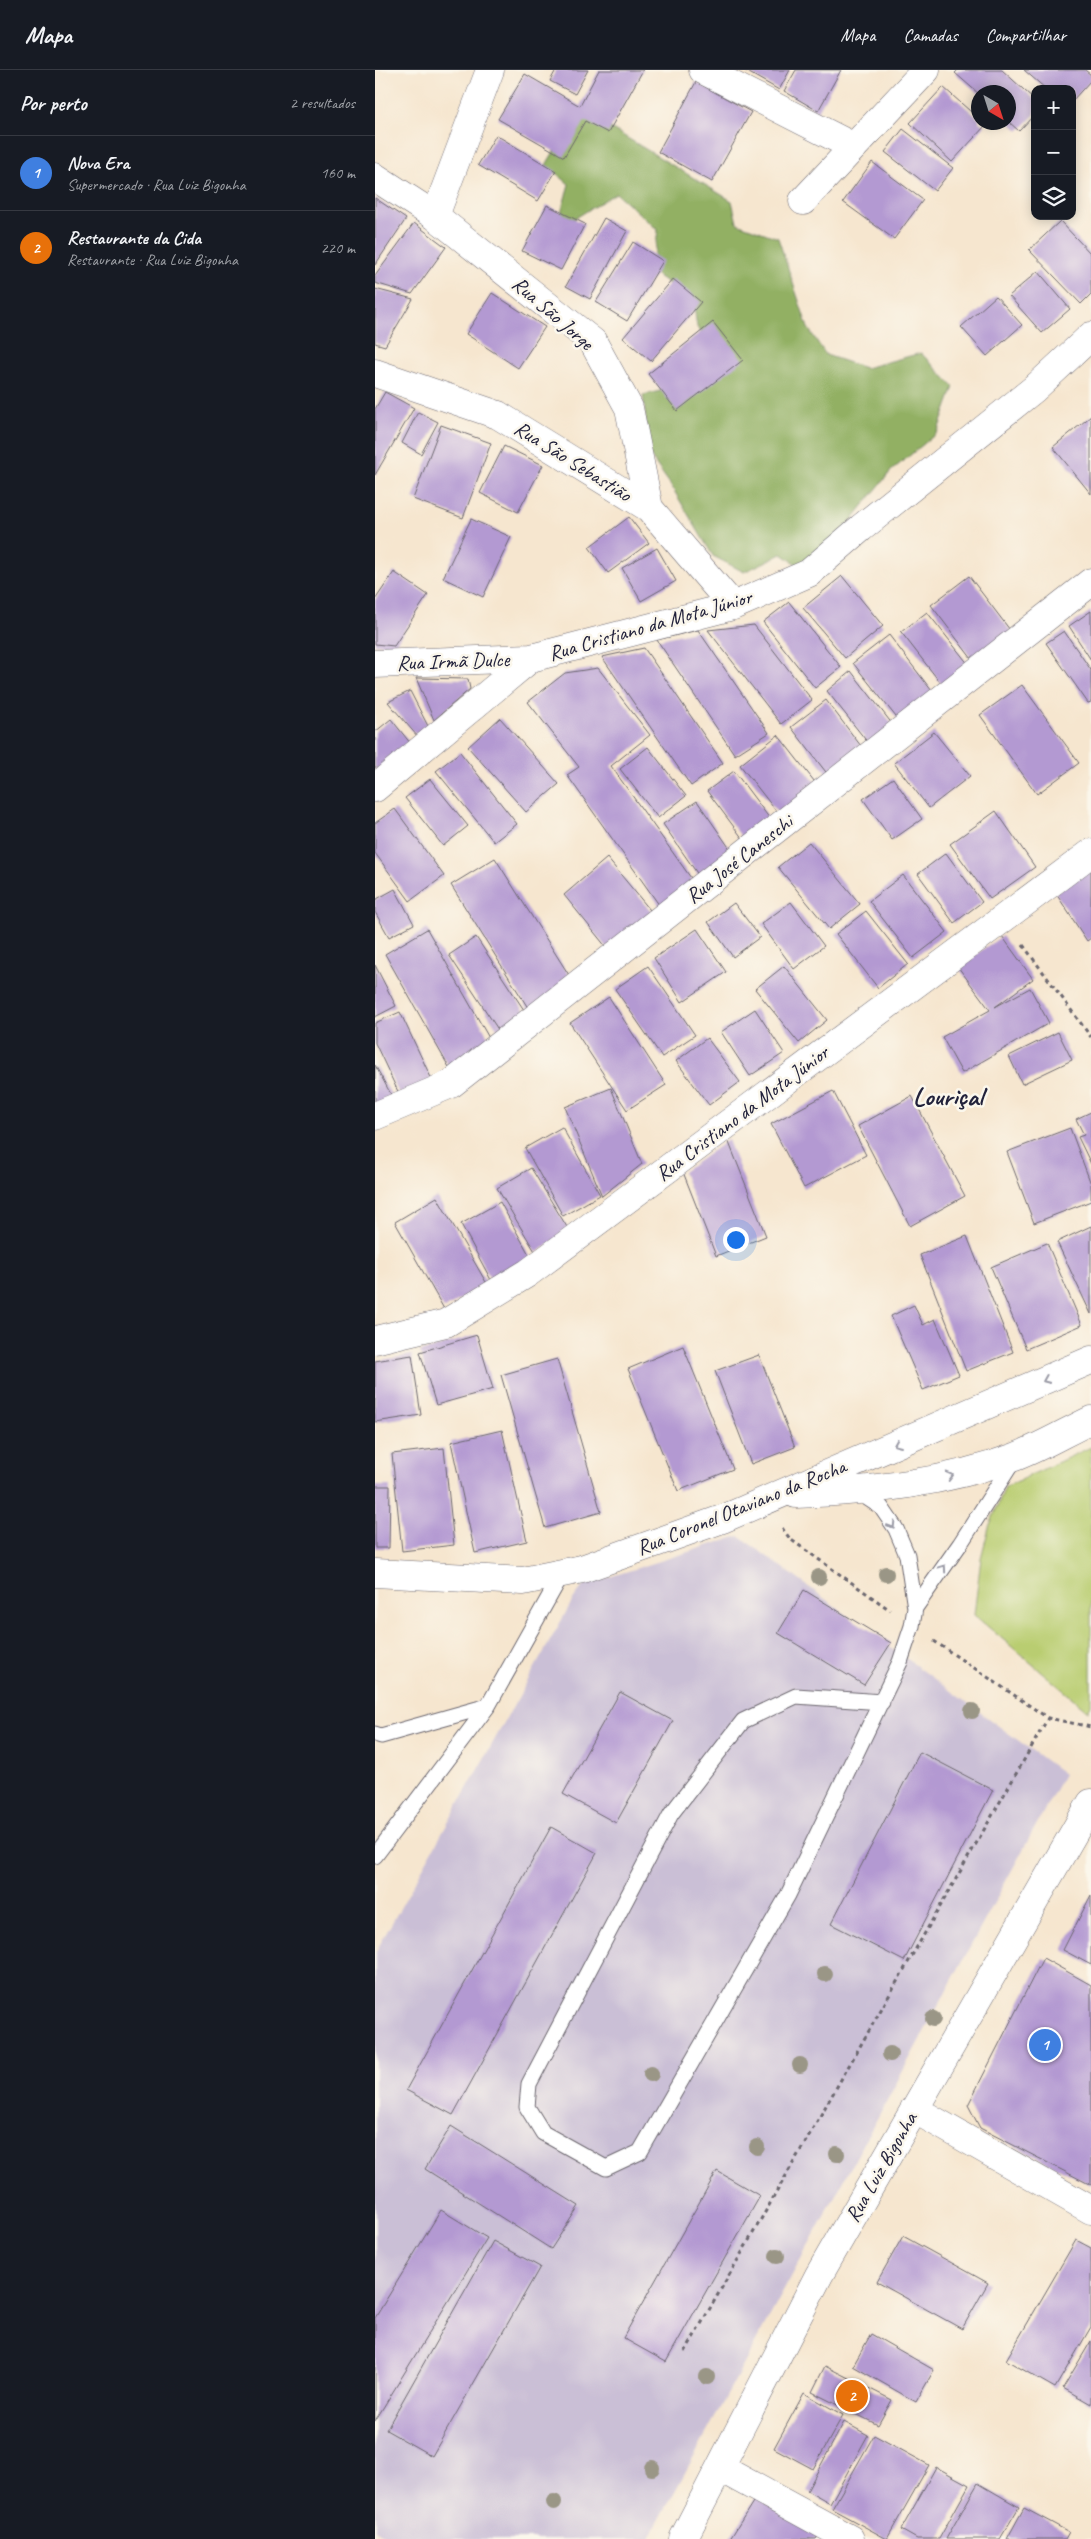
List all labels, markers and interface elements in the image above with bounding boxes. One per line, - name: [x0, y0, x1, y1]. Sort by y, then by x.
- text: Mapa: [25, 20, 72, 50]
- text: Mapa: [841, 24, 875, 46]
- text: Camadas: [903, 24, 958, 46]
- text: Compartilhar: [986, 24, 1066, 46]
- north arrow: [971, 85, 1016, 130]
- map controls: [1031, 85, 1076, 220]
- button: +: [1031, 85, 1076, 130]
- text: Por perto: [20, 90, 87, 116]
- text: 2 resultados: [290, 93, 355, 113]
- button: −: [1031, 130, 1076, 175]
- text: Nova Era: [67, 151, 129, 175]
- text: 1: [32, 163, 40, 183]
- text: 160 m: [321, 163, 355, 183]
- text: Supermercado · Rua Luiz Bigonha: [67, 175, 246, 195]
- button: layers: [1031, 175, 1076, 220]
- text: Restaurante da Cida: [67, 226, 201, 250]
- text: 2: [32, 238, 40, 258]
- text: 220 m: [321, 238, 355, 258]
- text: Restaurante · Rua Luiz Bigonha: [67, 250, 238, 270]
- street label: Rua São Jorge: [507, 271, 600, 356]
- street label: Rua São Sebastião: [510, 415, 638, 508]
- street label: Rua Cristiano da Mota Júnior: [545, 583, 756, 666]
- street label: Rua Irmã Dulce: [396, 646, 511, 676]
- street label: Rua José Caneschi: [680, 807, 800, 909]
- street label: Rua Cristiano da Mota Júnior: [650, 1039, 835, 1187]
- district label: Louriçal: [913, 1080, 988, 1113]
- your location: [723, 1227, 749, 1253]
- one-way arrow: [1042, 1373, 1051, 1384]
- one-way arrow: [893, 1437, 902, 1448]
- street label: Rua Coronel Otaviano da Rocha: [633, 1452, 852, 1561]
- one-way arrow: [945, 1471, 954, 1482]
- one-way arrow: [886, 1519, 896, 1528]
- one-way arrow: [937, 1564, 946, 1574]
- pin: 1: [1029, 2026, 1061, 2064]
- street label: Rua Luiz Bigonha: [839, 2106, 924, 2226]
- pin: 2: [836, 2377, 868, 2415]

